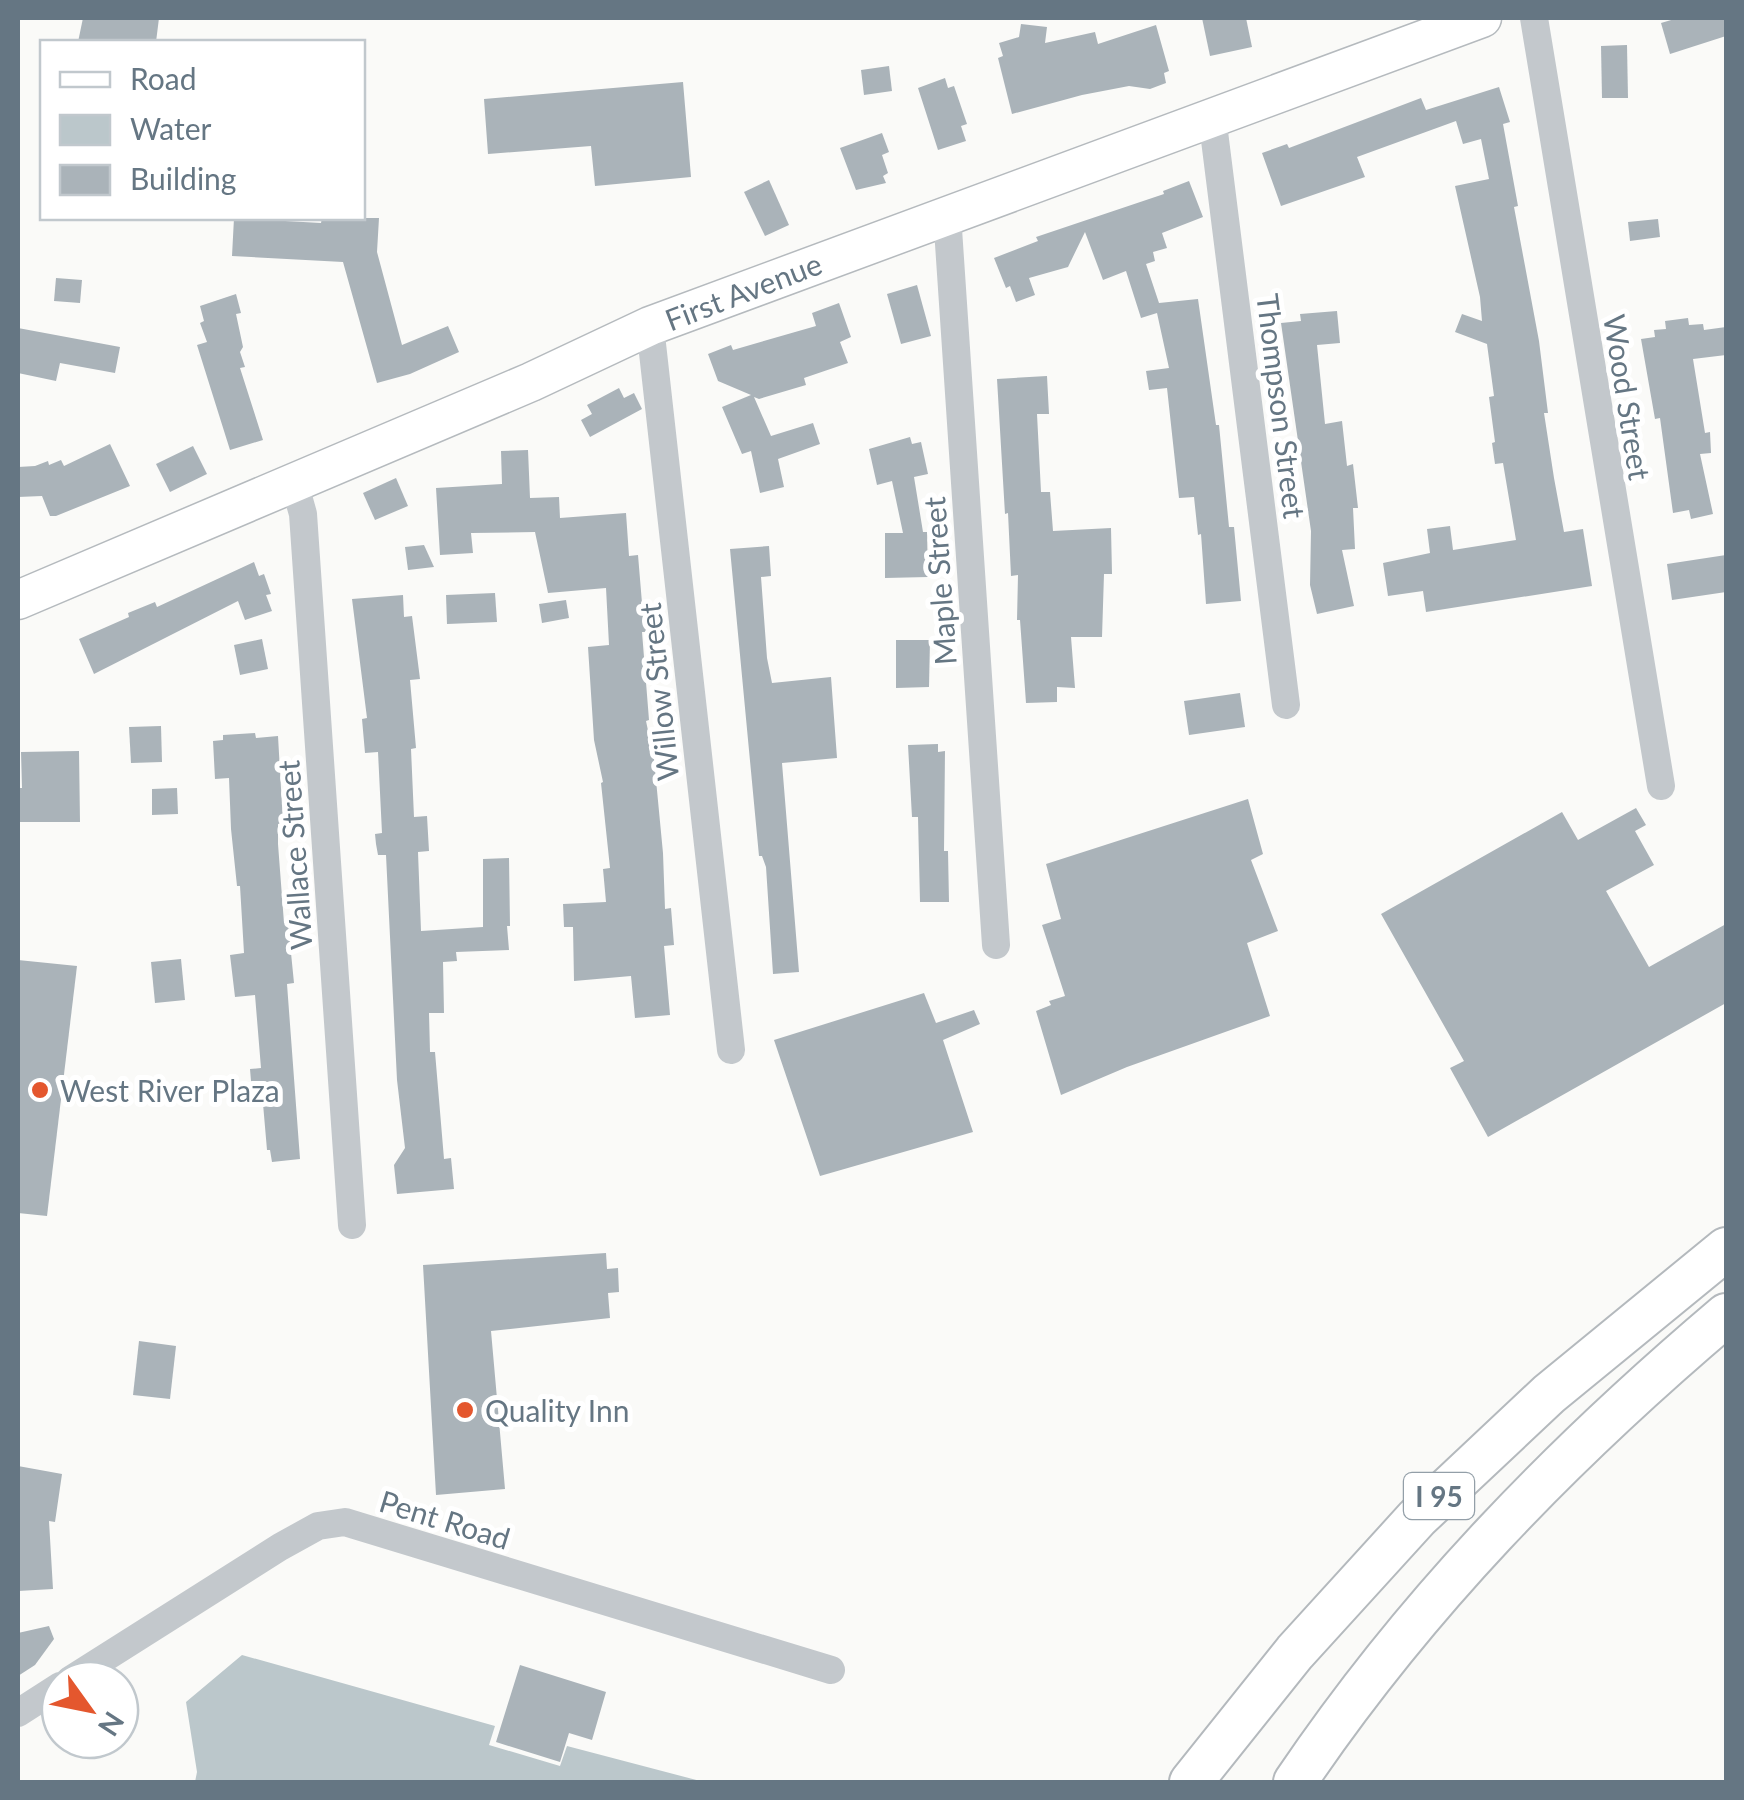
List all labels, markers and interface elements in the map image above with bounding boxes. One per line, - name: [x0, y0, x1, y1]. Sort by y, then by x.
- legend: [40, 40, 365, 220]
- text: Road: [130, 60, 197, 96]
- text: Water: [130, 110, 212, 146]
- text: Building: [130, 160, 236, 196]
- street label: First Avenue: [660, 245, 826, 337]
- street label: Thompson Street: [1250, 292, 1314, 521]
- street label: Wood Street: [1597, 312, 1659, 482]
- street label: Maple Street: [915, 495, 963, 666]
- street label: Willow Street: [631, 601, 685, 783]
- street label: Wallace Street: [269, 759, 319, 951]
- place label: West River Plaza: [60, 1072, 280, 1108]
- marker: West River Plaza: [29, 1079, 51, 1101]
- place label: Quality Inn: [485, 1392, 630, 1428]
- marker: Quality Inn: [454, 1399, 476, 1421]
- road number: I 95: [1404, 1473, 1474, 1519]
- street label: Pent Road: [375, 1482, 515, 1556]
- north arrow: [40, 1660, 140, 1760]
- text: N: [92, 1706, 132, 1742]

